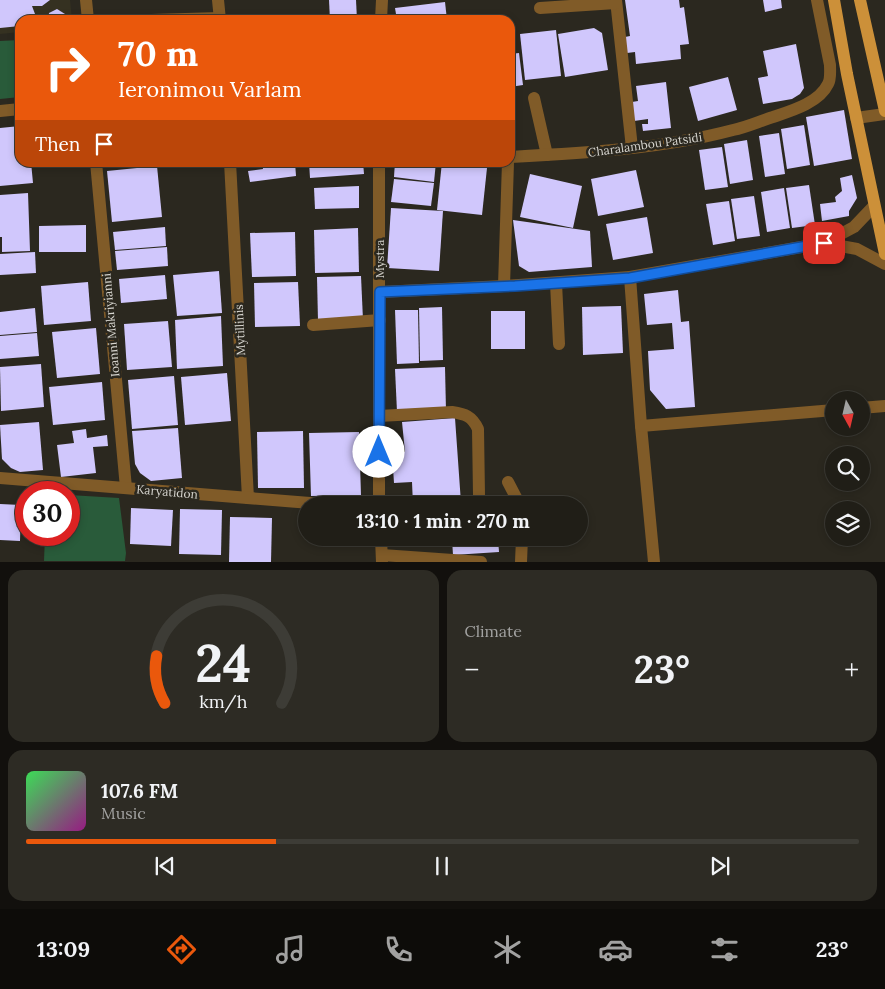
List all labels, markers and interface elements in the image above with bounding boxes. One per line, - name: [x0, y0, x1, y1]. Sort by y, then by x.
- text: 70 m: [118, 31, 198, 76]
- icon: right: [35, 35, 100, 100]
- text: Ieronimou Varlam: [118, 75, 302, 103]
- street label: Charalambou Patsidi: [587, 129, 703, 160]
- icon: arrive: [90, 130, 118, 158]
- text: Then: [35, 132, 80, 156]
- pin: [803, 222, 845, 264]
- icon: arrive: [810, 229, 838, 257]
- street label: Mystra: [372, 240, 387, 278]
- street label: Ioanni Makriyianni: [98, 273, 123, 378]
- street label: Mytillinis: [231, 304, 248, 356]
- north arrow: [825, 391, 870, 436]
- map controls: [825, 391, 870, 546]
- position arrow: [352, 425, 404, 477]
- button: search: [825, 446, 870, 491]
- speed limit sign: 30: [15, 481, 80, 546]
- street label: Karyatidon: [136, 481, 198, 502]
- button: layers: [825, 501, 870, 546]
- text: 13:10 · 1 min · 270 m: [356, 509, 530, 533]
- text: Climate: [465, 621, 522, 641]
- text: 24: [195, 630, 251, 696]
- text: 23°: [634, 645, 690, 693]
- text: −: [465, 652, 479, 688]
- text: +: [844, 652, 859, 688]
- text: km/h: [199, 690, 248, 713]
- text: 107.6 FM: [101, 779, 178, 803]
- text: Music: [101, 803, 146, 823]
- icon: previous: [151, 852, 179, 880]
- icon: pause: [428, 852, 456, 880]
- icon: next: [706, 852, 734, 880]
- icon: directions: [164, 932, 199, 967]
- icon: music: [273, 932, 308, 967]
- icon: phone: [381, 932, 416, 967]
- icon: climate: [490, 932, 525, 967]
- icon: car: [598, 932, 633, 967]
- icon: filters: [707, 932, 742, 967]
- text: 13:09: [37, 935, 90, 963]
- text: 23°: [816, 935, 848, 963]

